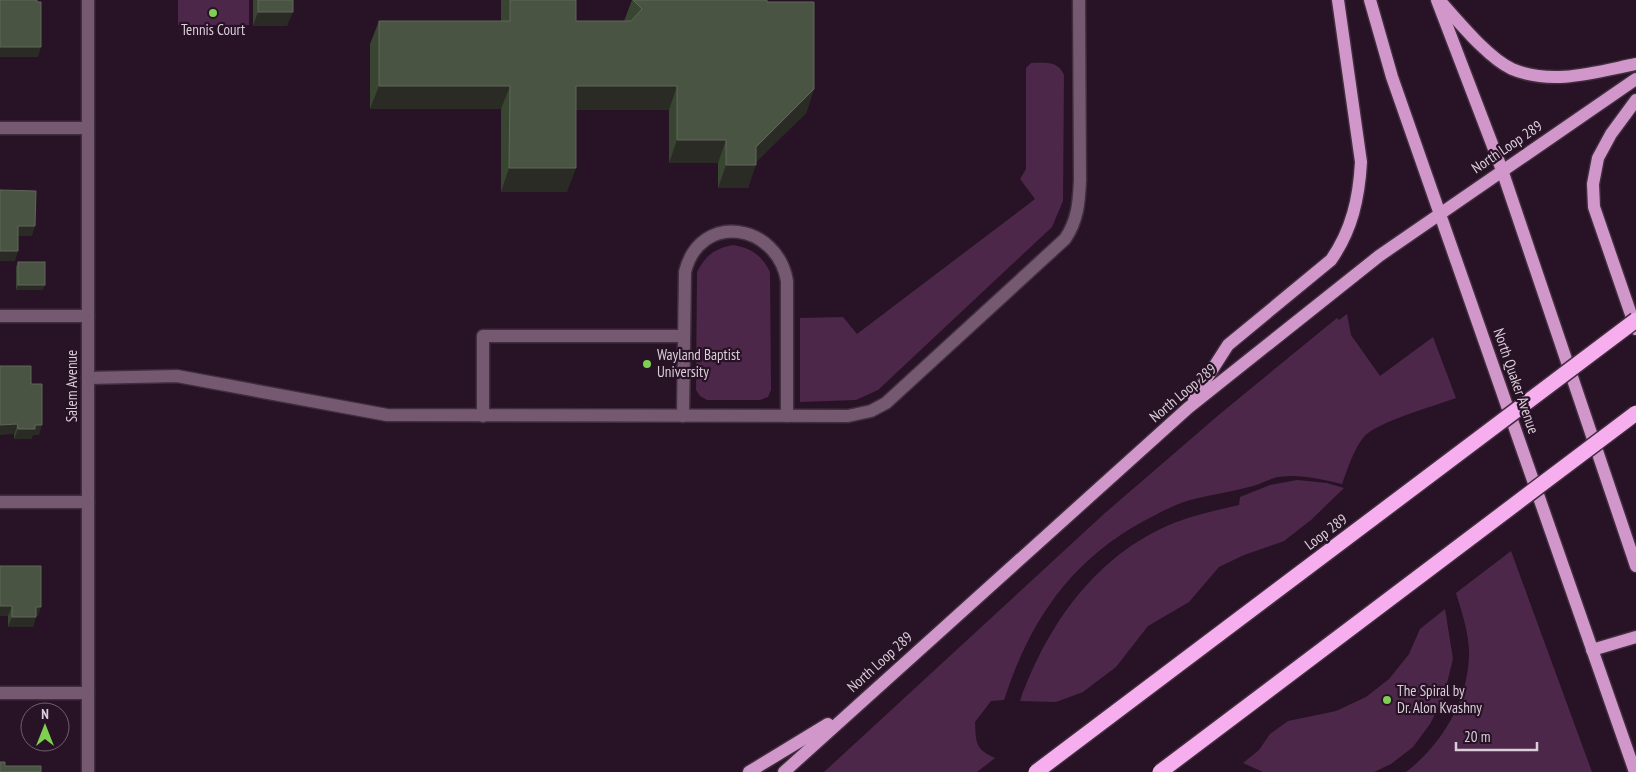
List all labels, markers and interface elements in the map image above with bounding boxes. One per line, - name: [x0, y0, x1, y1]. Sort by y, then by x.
- marker: Tennis Court: [207, 7, 219, 19]
- place label: Tennis Court: [181, 20, 245, 39]
- street label: North Loop 289: [1468, 116, 1546, 177]
- street label: North Quaker Avenue: [1490, 326, 1543, 436]
- place label: Wayland Baptist University: [657, 345, 740, 381]
- street label: Salem Avenue: [62, 350, 81, 422]
- marker: Wayland Baptist University: [641, 358, 653, 370]
- street label: North Loop 289: [1145, 359, 1220, 426]
- street label: Loop 289: [1301, 509, 1351, 554]
- street label: North Loop 289: [843, 627, 916, 696]
- place label: The Spiral by Dr. Alon Kvashny: [1397, 681, 1482, 717]
- marker: The Spiral by Dr. Alon Kvashny: [1381, 694, 1393, 706]
- north arrow: [20, 702, 70, 752]
- text: N: [41, 705, 49, 723]
- scale bar: [1456, 720, 1537, 752]
- text: 20 m: [1464, 727, 1490, 746]

